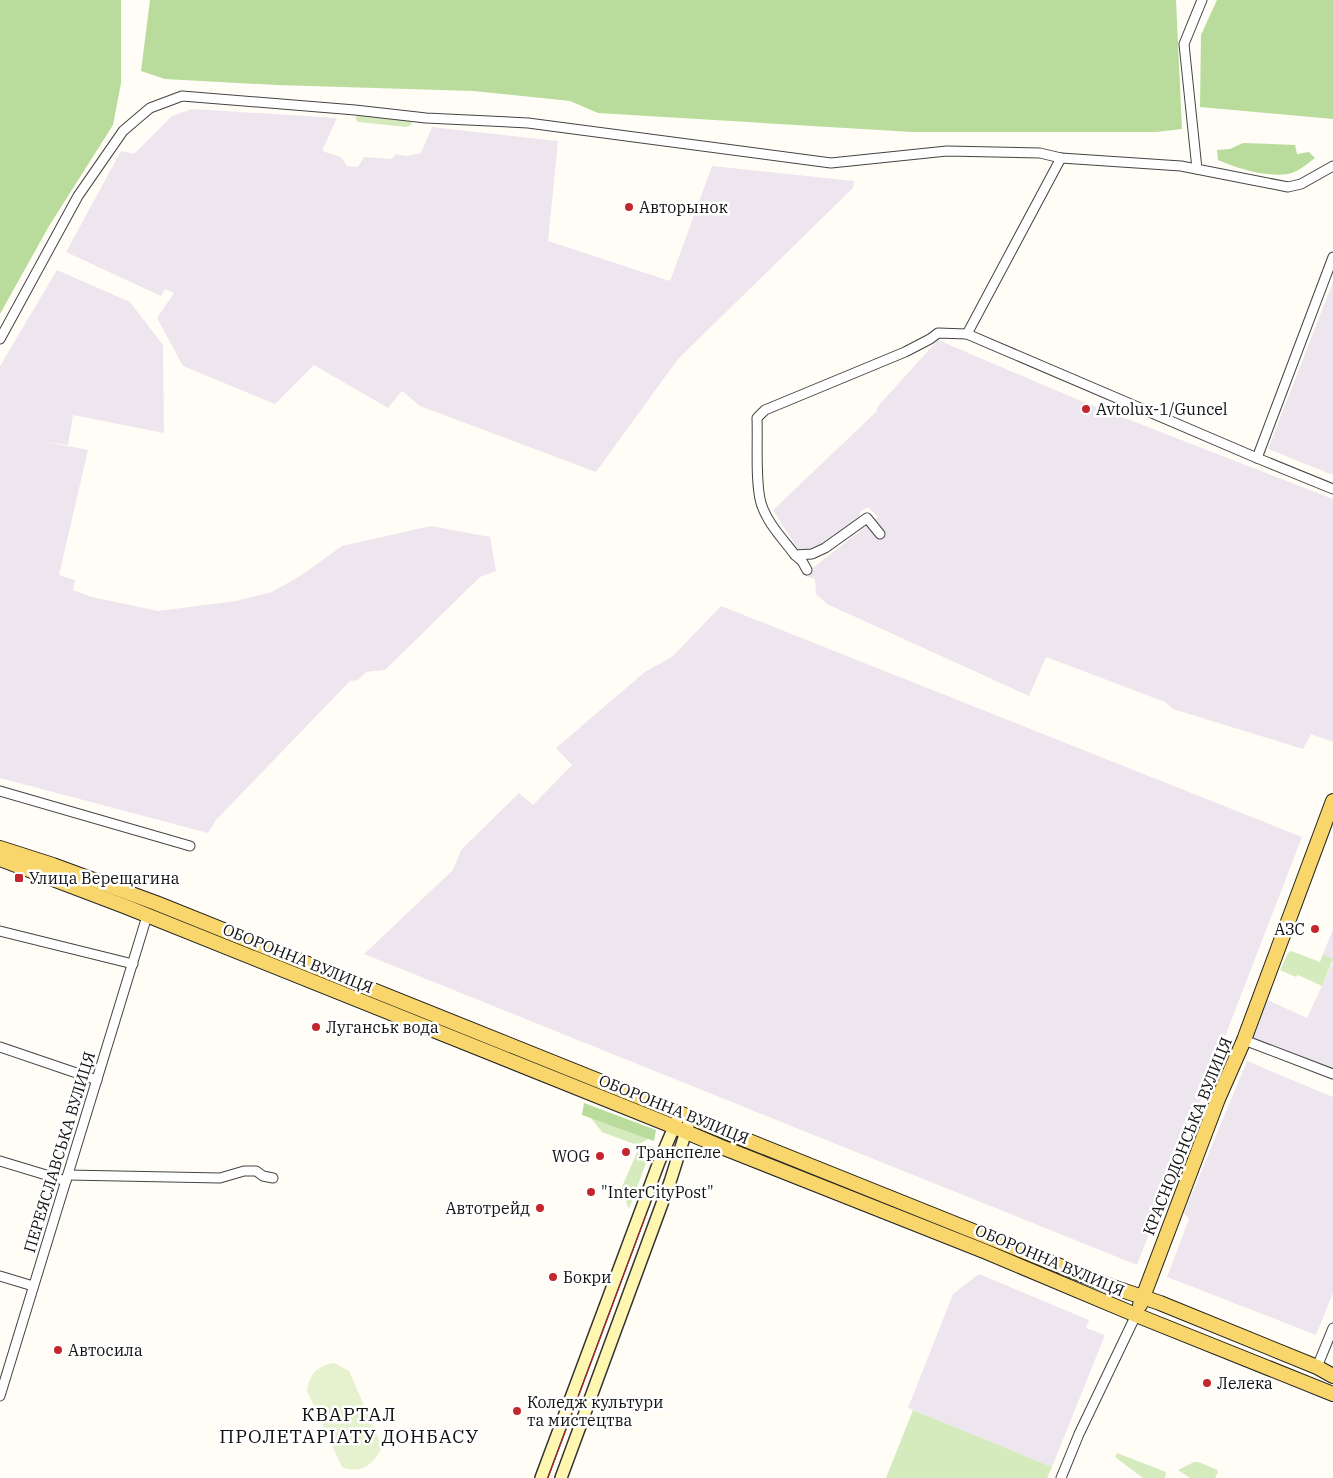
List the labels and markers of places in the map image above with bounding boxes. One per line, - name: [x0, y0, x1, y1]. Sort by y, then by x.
- place label: Авторынок: [639, 197, 729, 217]
- marker: Авторынок: [623, 201, 635, 213]
- place label: Avtolux-1/Guncel: [1096, 399, 1228, 419]
- marker: Avtolux-1/Guncel: [1080, 403, 1092, 415]
- place label: Улица Верещагина: [29, 868, 180, 888]
- marker: Улица Верещагина: [13, 872, 25, 884]
- place label: АЗС: [1274, 919, 1305, 939]
- marker: АЗС: [1309, 923, 1321, 935]
- place label: Луганськ вода: [326, 1017, 439, 1037]
- marker: Луганськ вода: [310, 1021, 322, 1033]
- place label: Транспеле: [636, 1142, 721, 1162]
- place label: WOG: [552, 1146, 590, 1166]
- marker: Транспеле: [620, 1146, 632, 1158]
- marker: WOG: [594, 1150, 606, 1162]
- place label: "InterCityPost": [601, 1182, 714, 1202]
- marker: "InterCityPost": [585, 1186, 597, 1198]
- place label: Автотрейд: [445, 1198, 530, 1218]
- marker: Автотрейд: [534, 1202, 546, 1214]
- place label: Бокри: [563, 1267, 612, 1287]
- marker: Бокри: [547, 1271, 559, 1283]
- place label: Автосила: [68, 1340, 143, 1360]
- marker: Автосила: [52, 1344, 64, 1356]
- place label: Лелека: [1217, 1373, 1273, 1393]
- marker: Лелека: [1201, 1377, 1213, 1389]
- place label: Коледж культури та мистецтва: [527, 1392, 664, 1430]
- marker: Коледж культури та мистецтва: [511, 1405, 523, 1417]

